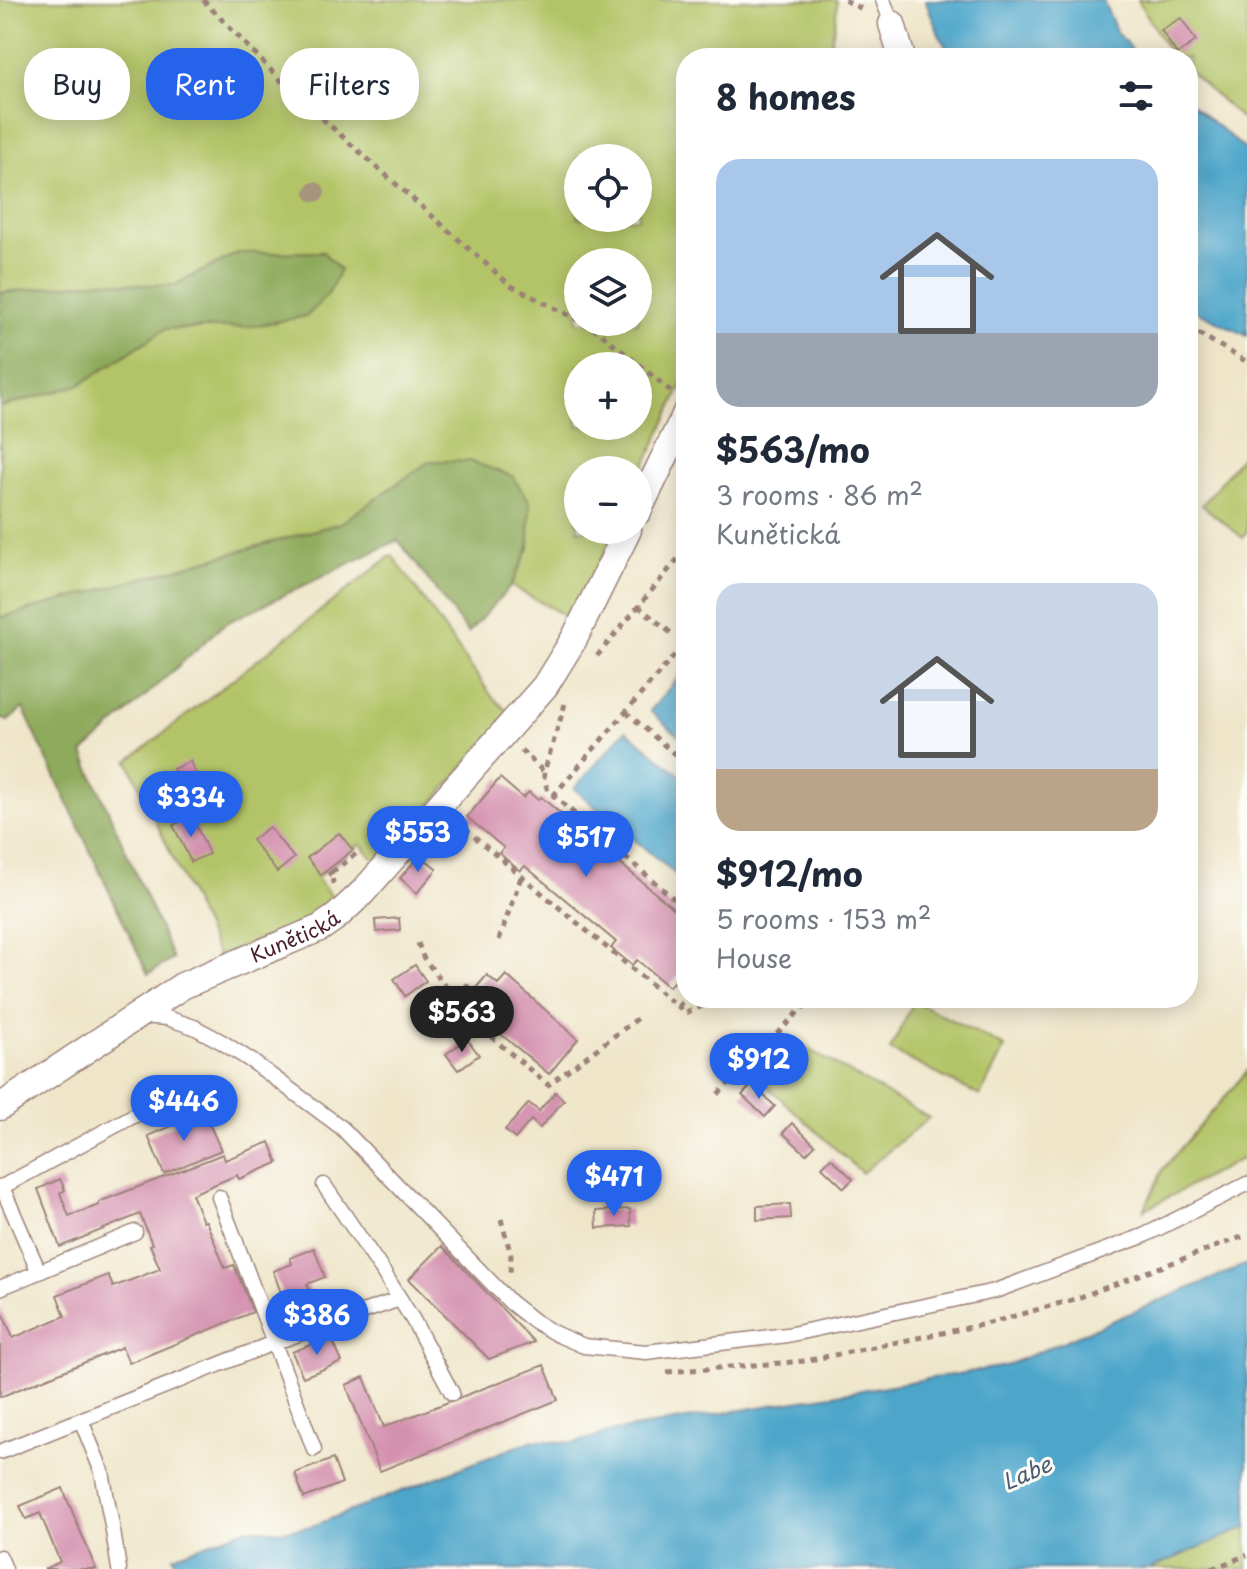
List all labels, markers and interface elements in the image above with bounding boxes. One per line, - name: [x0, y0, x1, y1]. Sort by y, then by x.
- chip: Buy: [24, 48, 130, 120]
- chip: Rent: [146, 48, 264, 120]
- chip: Filters: [280, 48, 419, 120]
- text: 8 homes: [716, 70, 856, 122]
- icon: filters: [1114, 74, 1158, 118]
- map controls: [564, 144, 652, 544]
- button: locate: [564, 144, 652, 232]
- icon: home: [865, 211, 1009, 355]
- button: layers: [564, 248, 652, 336]
- button: +: [564, 352, 652, 440]
- text: $563/mo: [716, 423, 870, 475]
- button: −: [564, 456, 652, 544]
- text: 3 rooms · 86 m²: [716, 475, 923, 514]
- text: Kunětická: [716, 514, 841, 553]
- icon: home: [865, 635, 1009, 779]
- pin: $334: [144, 771, 238, 839]
- text: $334: [157, 777, 225, 816]
- pin: $553: [371, 806, 465, 874]
- pin: $517: [539, 811, 633, 879]
- text: $553: [385, 812, 451, 851]
- text: $517: [557, 817, 615, 856]
- text: $912/mo: [716, 847, 863, 899]
- text: 5 rooms · 153 m²: [716, 899, 931, 938]
- street label: Kunětická: [245, 902, 346, 970]
- text: House: [716, 938, 792, 977]
- pin: $563: [415, 986, 509, 1054]
- text: $563: [428, 992, 496, 1031]
- pin: $912: [712, 1033, 806, 1101]
- text: $912: [728, 1039, 790, 1078]
- pin: $446: [137, 1075, 231, 1143]
- text: $446: [149, 1081, 219, 1120]
- pin: $471: [567, 1150, 661, 1218]
- text: $471: [585, 1156, 643, 1195]
- pin: $386: [270, 1289, 364, 1357]
- text: $386: [284, 1295, 350, 1334]
- water label: Labe: [996, 1446, 1057, 1497]

